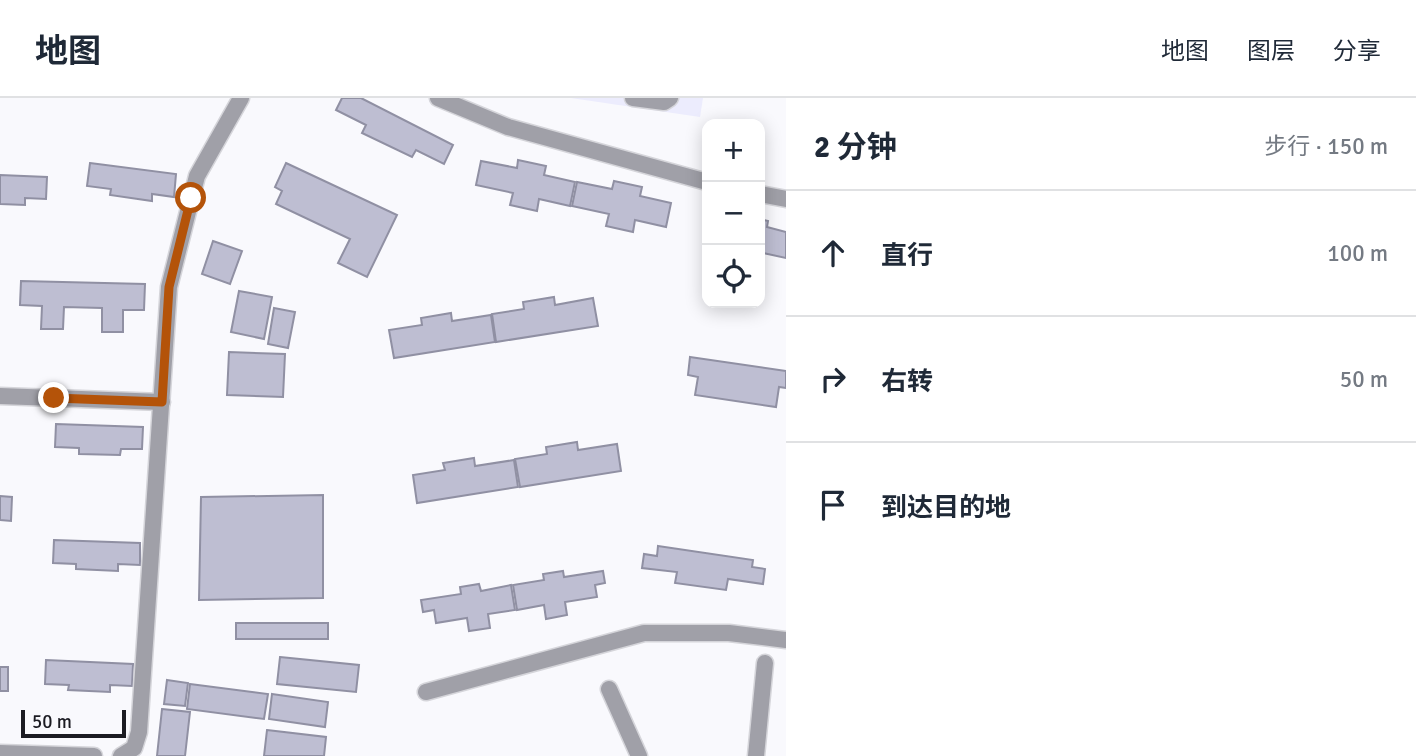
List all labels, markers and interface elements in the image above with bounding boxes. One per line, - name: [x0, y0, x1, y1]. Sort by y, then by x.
- text: 地图: [35, 31, 101, 72]
- text: 地图: [1161, 36, 1209, 66]
- text: 图层: [1247, 36, 1295, 66]
- text: 分享: [1333, 36, 1381, 66]
- map controls: [702, 119, 765, 308]
- button: +: [702, 119, 765, 182]
- text: 2 分钟: [814, 129, 897, 166]
- text: 步行 · 150 m: [1264, 132, 1388, 161]
- route start: [175, 182, 206, 213]
- button: −: [702, 182, 765, 245]
- icon: ahead: [814, 234, 852, 272]
- text: 100 m: [1327, 239, 1388, 268]
- text: 直行: [881, 240, 933, 272]
- button: locate: [702, 245, 765, 308]
- icon: right: [814, 360, 852, 398]
- text: 50 m: [1340, 365, 1388, 394]
- text: 右转: [881, 366, 933, 398]
- route end: [38, 382, 69, 413]
- icon: arrive: [814, 486, 852, 524]
- text: 到达目的地: [881, 492, 1011, 524]
- scale bar: [21, 707, 126, 739]
- text: 50 m: [32, 710, 72, 734]

